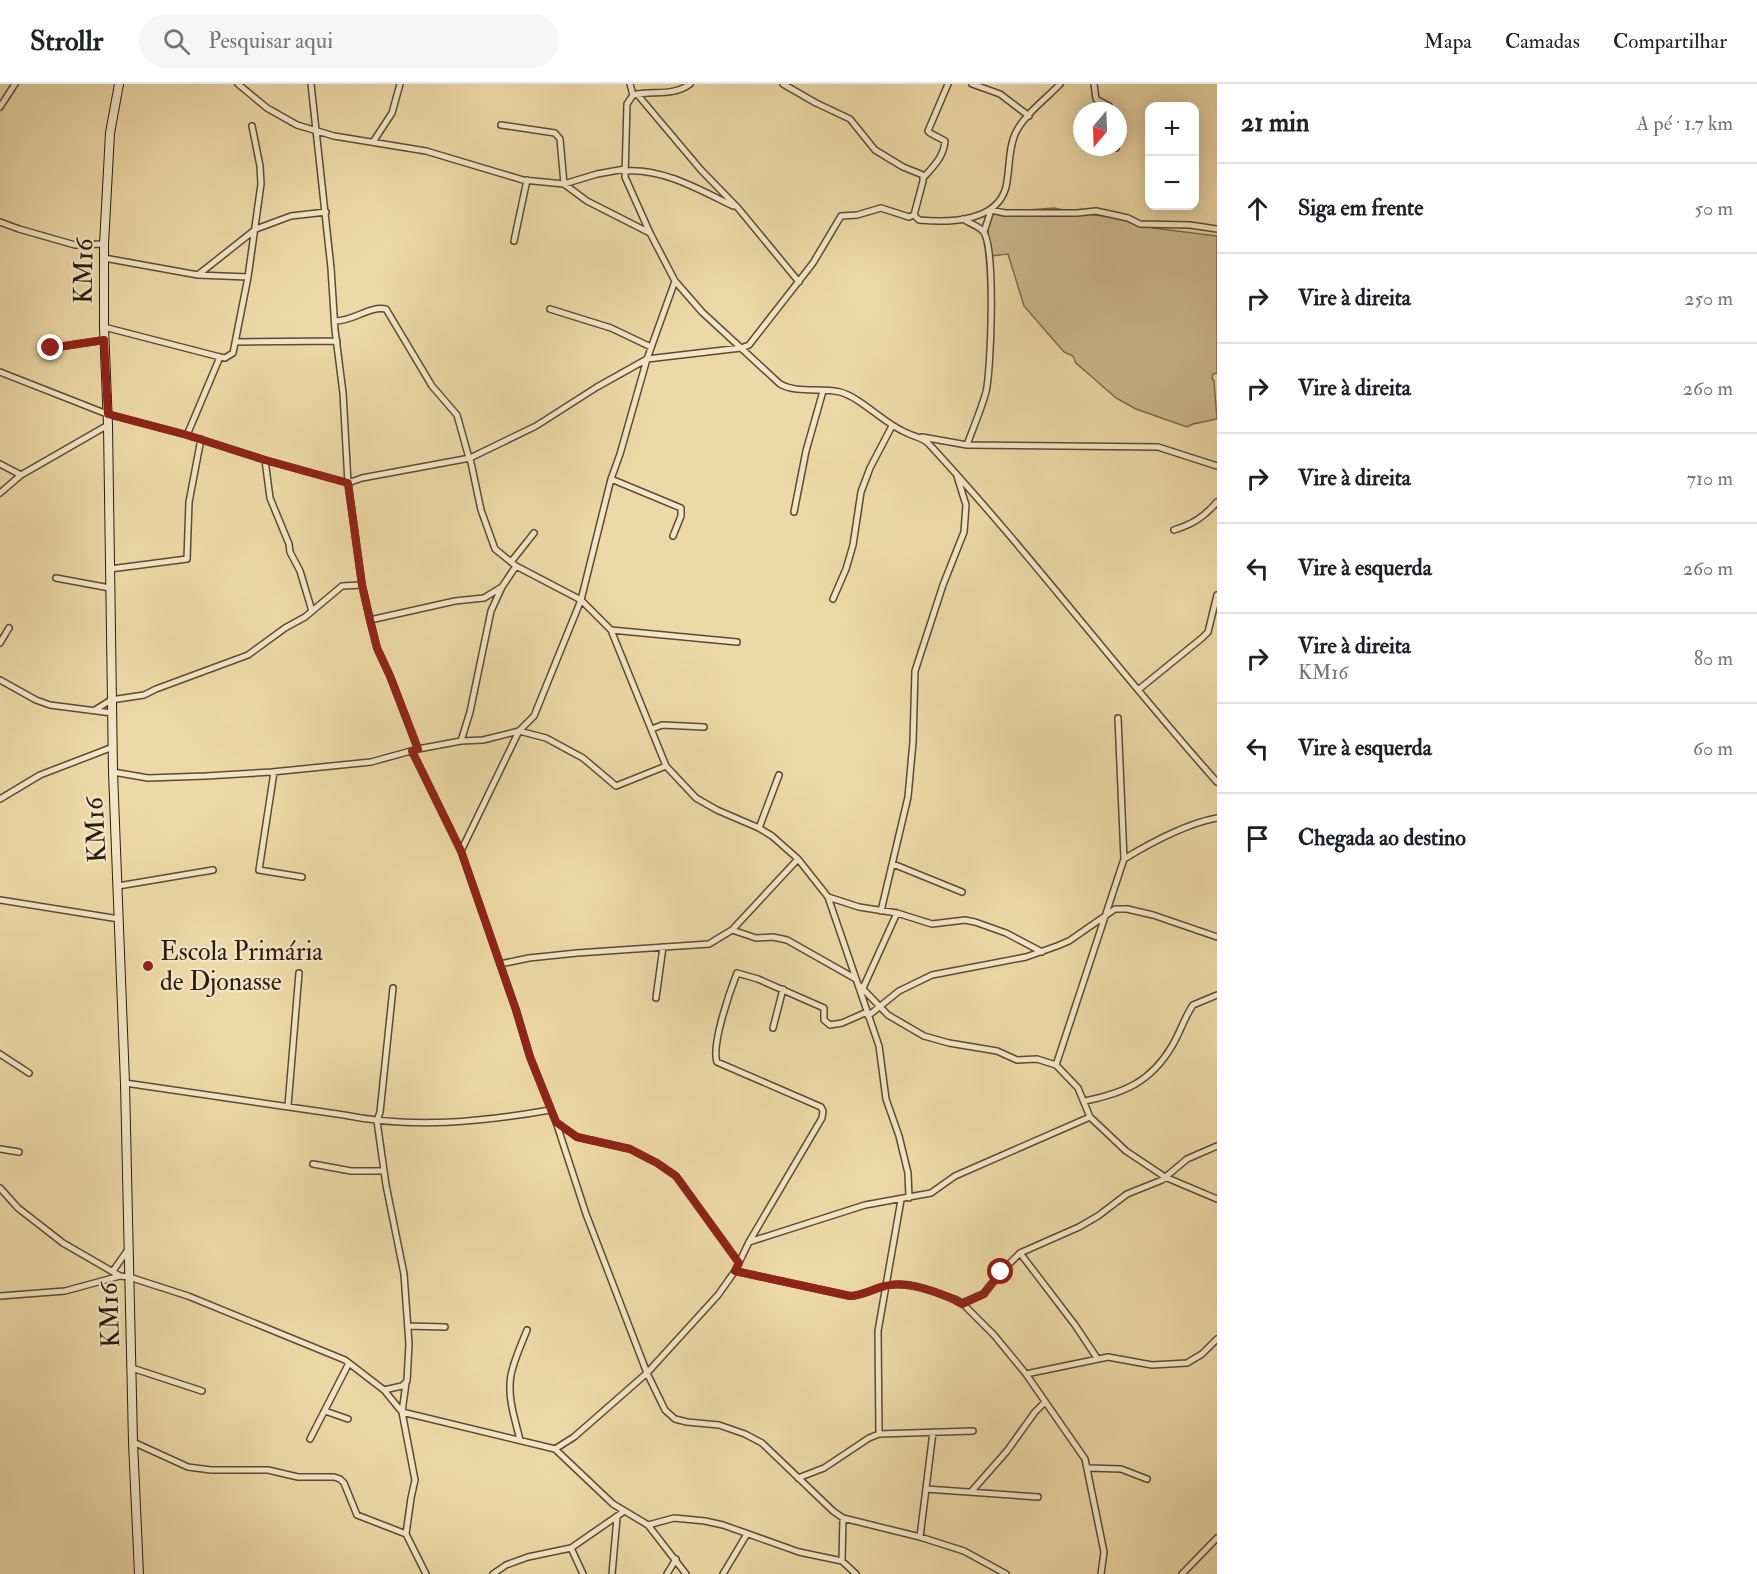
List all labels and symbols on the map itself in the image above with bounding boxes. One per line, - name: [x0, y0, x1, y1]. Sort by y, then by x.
- north arrow: [1073, 102, 1127, 156]
- street label: KM16: [67, 236, 101, 304]
- route end: [37, 334, 63, 360]
- street label: KM16: [78, 794, 114, 864]
- place label: Escola Primária de Djonasse: [160, 936, 323, 998]
- marker: Escola Primária de Djonasse: [141, 959, 155, 973]
- route start: [987, 1258, 1013, 1284]
- street label: KM16: [93, 1280, 127, 1348]

